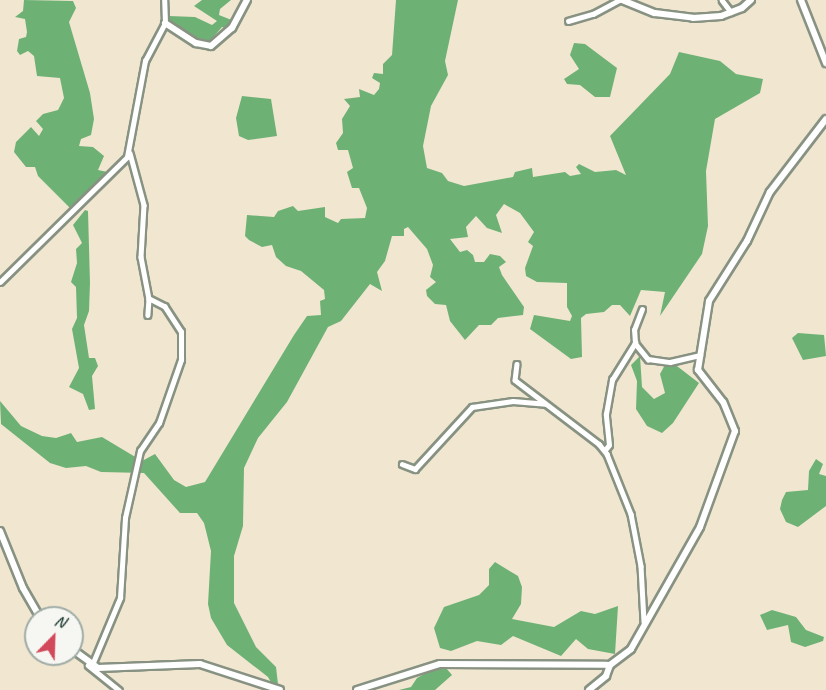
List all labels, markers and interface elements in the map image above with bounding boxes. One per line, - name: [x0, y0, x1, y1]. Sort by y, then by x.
- north arrow: [24, 606, 84, 666]
- text: N: [52, 610, 69, 632]

